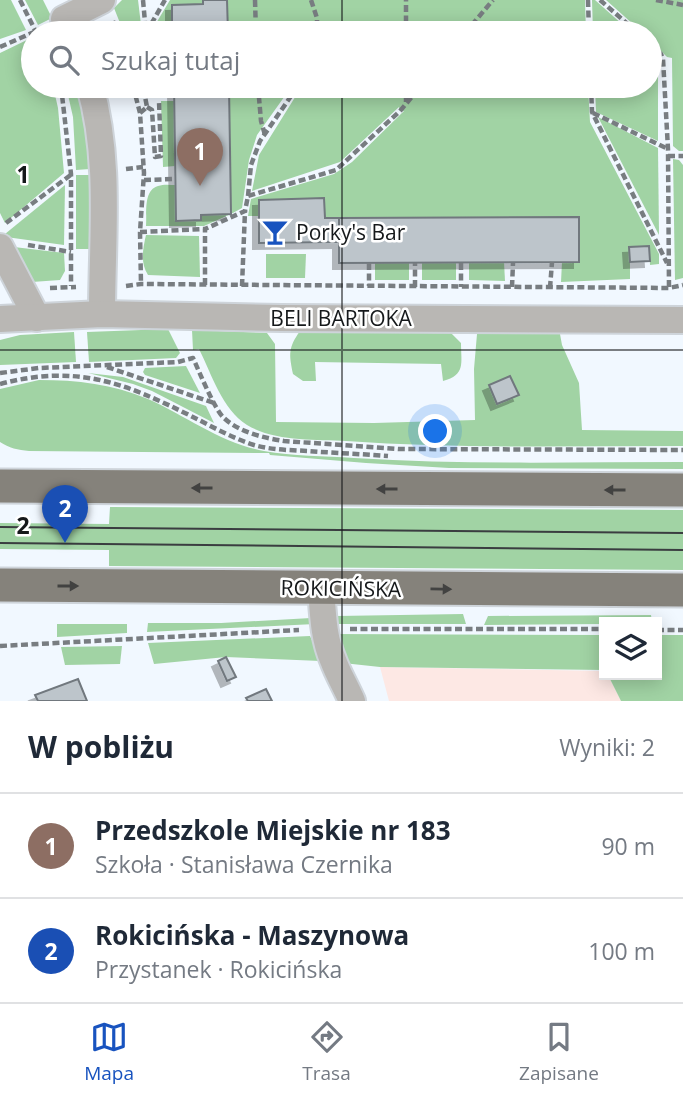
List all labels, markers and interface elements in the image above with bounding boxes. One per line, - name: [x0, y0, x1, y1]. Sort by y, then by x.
- search box: [21, 21, 662, 98]
- icon: search: [45, 41, 83, 79]
- text: Szukaj tutaj: [101, 42, 240, 78]
- pin: 1: [177, 128, 223, 186]
- text: 1: [16, 158, 30, 190]
- bar icon: Porky's Bar: [260, 217, 290, 247]
- place label: Porky's Bar: [296, 218, 406, 246]
- street label: BELI BARTOKA: [270, 304, 412, 332]
- your location: [418, 414, 452, 448]
- one-way arrow: [191, 482, 213, 494]
- one-way arrow: [376, 483, 398, 495]
- one-way arrow: [604, 484, 626, 496]
- pin: 2: [42, 485, 88, 543]
- text: 2: [16, 509, 30, 541]
- street label: ROKICIŃSKA: [280, 573, 402, 603]
- one-way arrow: [57, 580, 79, 592]
- one-way arrow: [430, 583, 452, 595]
- map controls: [599, 617, 662, 680]
- button: layers: [599, 617, 662, 680]
- text: W pobliżu: [28, 726, 174, 767]
- text: Wyniki: 2: [559, 731, 655, 763]
- text: Przedszkole Miejskie nr 183: [95, 812, 451, 848]
- text: 1: [44, 830, 58, 862]
- text: 90 m: [601, 830, 655, 862]
- text: Szkoła · Stanisława Czernika: [95, 848, 393, 880]
- text: Rokicińska - Maszynowa: [95, 917, 409, 953]
- text: 2: [44, 935, 58, 967]
- text: 100 m: [588, 935, 655, 967]
- text: Przystanek · Rokicińska: [95, 953, 342, 985]
- tab: Mapa: [84, 1018, 134, 1086]
- tab: Trasa: [302, 1018, 351, 1086]
- tab: Zapisane: [519, 1018, 599, 1086]

